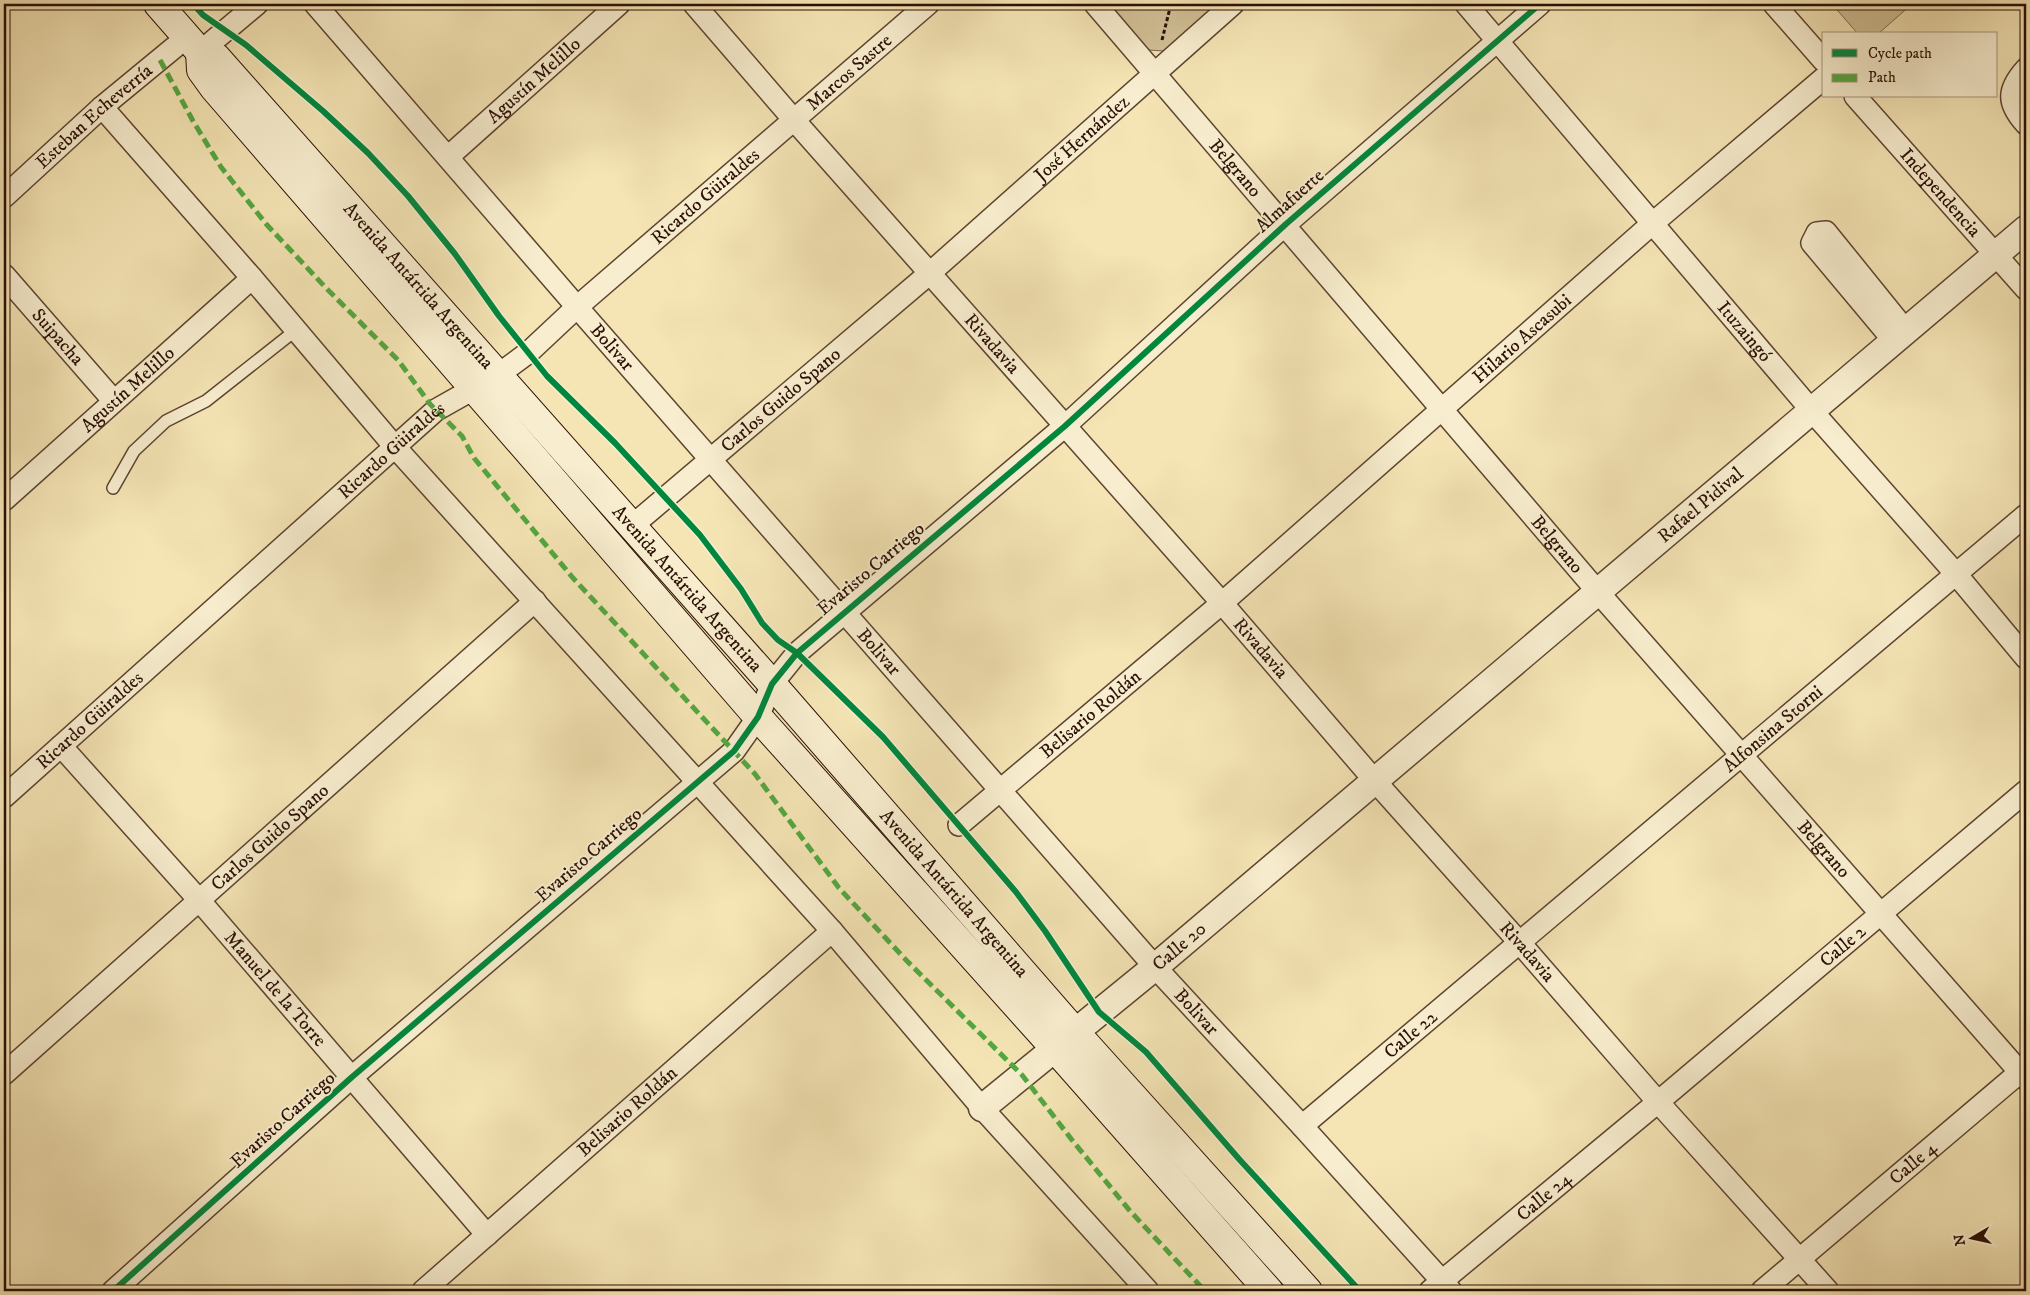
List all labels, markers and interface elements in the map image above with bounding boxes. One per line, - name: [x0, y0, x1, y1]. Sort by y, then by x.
- street label: Marcos Sastre: [802, 29, 897, 115]
- street label: Agustín Melillo: [482, 32, 585, 128]
- legend: [1822, 32, 1998, 98]
- text: Cycle path: [1868, 44, 1932, 63]
- street label: Esteban Echeverría: [31, 59, 157, 174]
- text: Path: [1868, 68, 1896, 87]
- street label: José Hernández: [1028, 90, 1134, 188]
- street label: Belgrano: [1204, 134, 1267, 202]
- street label: Ricardo Güiraldes: [646, 143, 764, 249]
- street label: Independencia: [1895, 143, 1986, 242]
- street label: Almafuerte: [1251, 164, 1329, 238]
- street label: Avenida Antártida Argentina: [339, 197, 499, 374]
- street label: Hilario Ascasubi: [1468, 289, 1576, 388]
- street label: Ituzaingó: [1712, 297, 1777, 367]
- street label: Suipacha: [27, 304, 89, 370]
- street label: Rivadavia: [959, 309, 1025, 379]
- street label: Bolivar: [585, 319, 639, 376]
- street label: Agustín Melillo: [76, 341, 179, 437]
- street label: Carlos Guido Spano: [716, 343, 845, 457]
- street label: Ricardo Güiraldes: [333, 396, 448, 504]
- street label: Rafael Pidival: [1653, 462, 1748, 548]
- street label: Avenida Antártida Argentina: [607, 500, 767, 677]
- street label: Belgrano: [1526, 511, 1588, 578]
- street label: Evaristo Carriego: [813, 517, 929, 621]
- street label: Rivadavia: [1228, 613, 1293, 683]
- street label: Bolivar: [852, 623, 906, 680]
- street label: Belisario Roldán: [1035, 665, 1146, 763]
- street label: Ricardo Güiraldes: [31, 666, 148, 774]
- street label: Alfonsina Storni: [1718, 680, 1827, 777]
- street label: Carlos Guido Spano: [206, 779, 333, 896]
- street label: Evaristo Carriego: [531, 803, 647, 907]
- street label: Avenida Antártida Argentina: [875, 804, 1034, 982]
- street label: Belgrano: [1792, 815, 1855, 883]
- street label: Calle 20: [1148, 917, 1211, 976]
- street label: Rivadavia: [1495, 917, 1560, 987]
- street label: Calle 2: [1815, 919, 1871, 972]
- street label: Manuel de la Torre: [219, 926, 331, 1051]
- street label: Bolivar: [1169, 984, 1224, 1040]
- street label: Calle 22: [1379, 1005, 1442, 1063]
- street label: Belisario Roldán: [573, 1061, 682, 1161]
- street label: Evaristo Carriego: [226, 1067, 340, 1173]
- street label: Calle 4: [1885, 1136, 1942, 1189]
- street label: Calle 24: [1512, 1166, 1577, 1226]
- north arrow: [1948, 1212, 1998, 1262]
- text: N: [1950, 1232, 1970, 1247]

